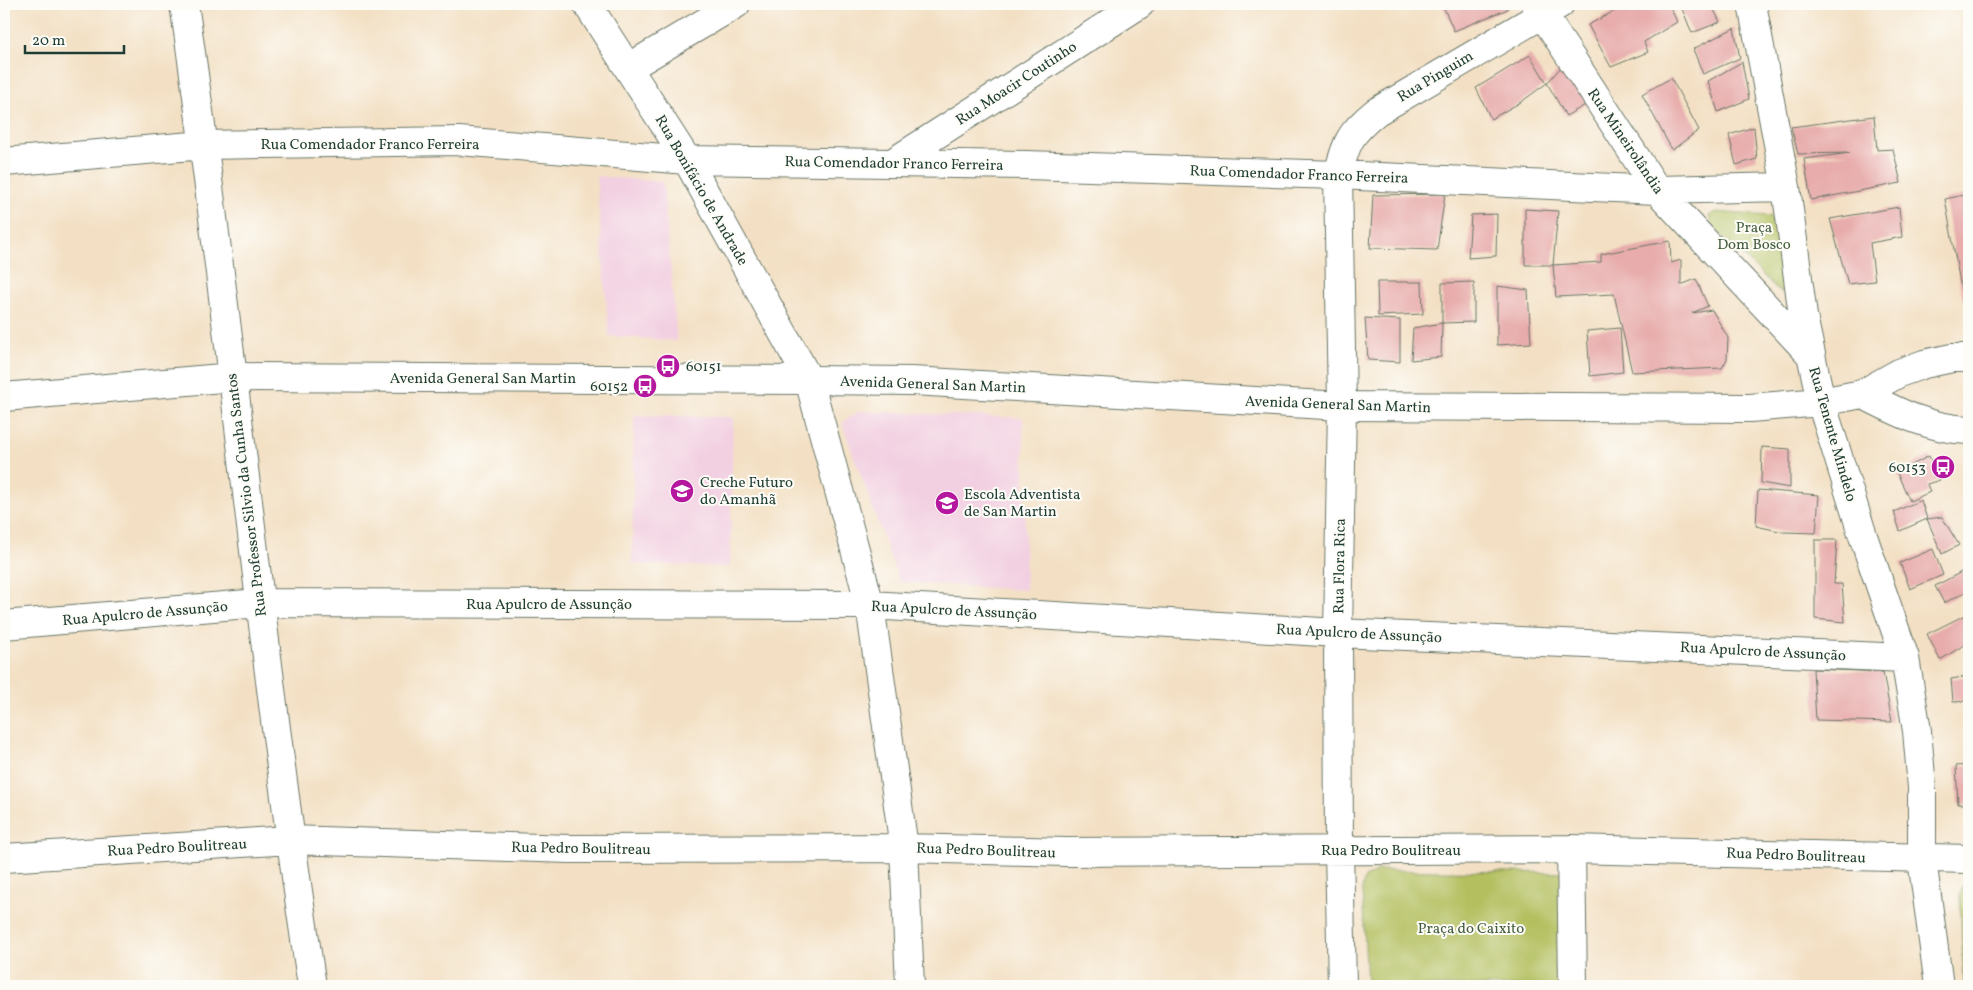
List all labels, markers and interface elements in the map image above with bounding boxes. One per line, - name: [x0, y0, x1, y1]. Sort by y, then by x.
- scale bar: [25, 22, 124, 54]
- text: 20 m: [32, 31, 65, 52]
- street label: Rua Moacir Coutinho: [952, 37, 1082, 131]
- street label: Rua Pinguim: [1394, 46, 1478, 108]
- street label: Rua Mineirolândia: [1581, 85, 1668, 199]
- street label: Rua Bonifácio de Andrade: [649, 112, 752, 270]
- street label: Rua Comendador Franco Ferreira: [260, 135, 480, 156]
- street label: Rua Comendador Franco Ferreira: [784, 152, 1004, 177]
- street label: Rua Comendador Franco Ferreira: [1189, 161, 1409, 190]
- park label: Praça Dom Bosco: [1717, 218, 1791, 256]
- bus stop icon: 60151: [655, 353, 681, 379]
- place label: 60151: [686, 357, 721, 378]
- street label: Rua Tenente Mindelo: [1802, 365, 1861, 504]
- street label: Avenida General San Martin: [390, 369, 576, 390]
- street label: Rua Professor Silvio da Cunha Santos: [222, 372, 273, 618]
- street label: Avenida General San Martin: [839, 372, 1027, 399]
- bus stop icon: 60152: [632, 373, 658, 399]
- place label: 60152: [590, 377, 628, 398]
- street label: Avenida General San Martin: [1244, 392, 1432, 419]
- bus stop icon: 60153: [1930, 454, 1956, 480]
- place label: 60153: [1889, 458, 1926, 479]
- place label: Creche Futuro do Amanhã: [700, 473, 793, 511]
- school or university icon: Creche Futuro do Amanhã: [669, 478, 695, 504]
- place label: Escola Adventista de San Martin: [964, 485, 1080, 523]
- school or university icon: Escola Adventista de San Martin: [934, 490, 960, 516]
- street label: Rua Flora Rica: [1329, 518, 1352, 614]
- street label: Rua Apulcro de Assunção: [466, 595, 632, 616]
- street label: Rua Apulcro de Assunção: [61, 597, 229, 632]
- street label: Rua Apulcro de Assunção: [870, 597, 1037, 626]
- street label: Rua Apulcro de Assunção: [1275, 620, 1442, 649]
- street label: Rua Apulcro de Assunção: [1679, 638, 1846, 667]
- street label: Rua Pedro Boulitreau: [107, 834, 247, 863]
- street label: Rua Pedro Boulitreau: [511, 838, 651, 861]
- street label: Rua Pedro Boulitreau: [916, 839, 1056, 864]
- street label: Rua Pedro Boulitreau: [1321, 841, 1461, 862]
- street label: Rua Pedro Boulitreau: [1726, 844, 1866, 869]
- park label: Praça do Caixito: [1418, 919, 1524, 940]

